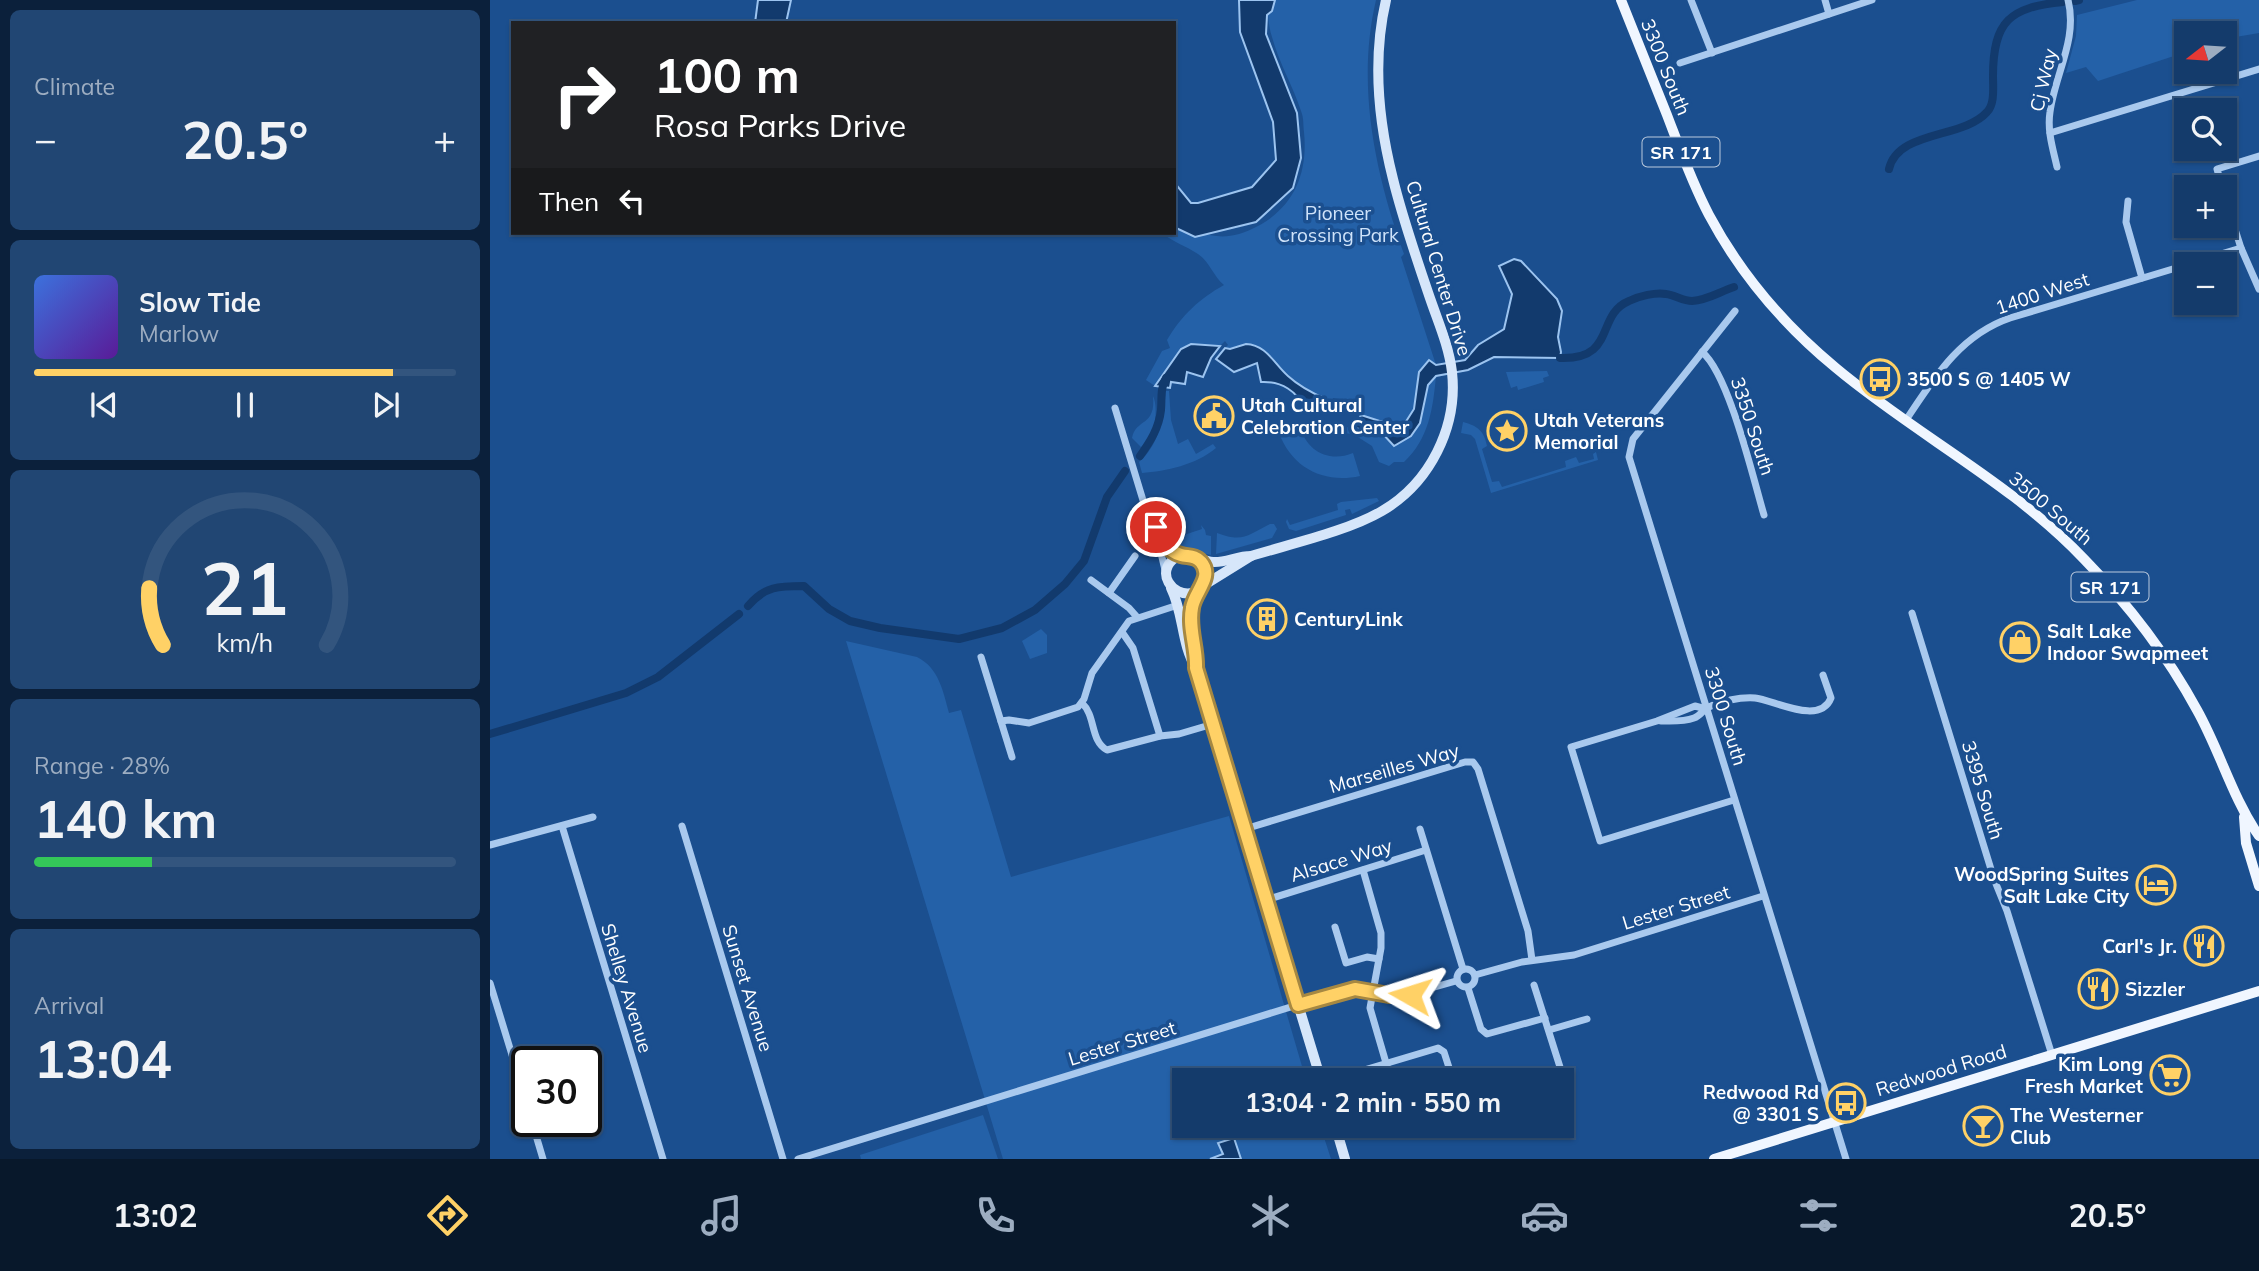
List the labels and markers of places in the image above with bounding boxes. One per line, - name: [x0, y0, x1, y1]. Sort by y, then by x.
- bus stop icon: 3500 S @ 1405 W: [1859, 358, 1901, 400]
- place label: 3500 S @ 1405 W: [1907, 367, 2071, 391]
- place label: Utah Cultural Celebration Center: [1241, 393, 1410, 439]
- public building icon: Utah Cultural Celebration Center: [1193, 395, 1235, 437]
- place label: Utah Veterans Memorial: [1534, 408, 1664, 454]
- place icon: Utah Veterans Memorial: [1486, 410, 1528, 452]
- pin: [1126, 497, 1186, 557]
- building icon: CenturyLink: [1246, 598, 1288, 640]
- place label: CenturyLink: [1294, 607, 1403, 631]
- place label: Salt Lake Indoor Swapmeet: [2047, 619, 2208, 665]
- shop icon: Salt Lake Indoor Swapmeet: [1999, 621, 2041, 663]
- place label: WoodSpring Suites Salt Lake City: [1954, 862, 2130, 908]
- hotel icon: WoodSpring Suites Salt Lake City: [2135, 864, 2177, 906]
- restaurant icon: Carl's Jr.: [2183, 925, 2225, 967]
- place label: Carl's Jr.: [2102, 934, 2177, 958]
- restaurant icon: Sizzler: [2077, 968, 2119, 1010]
- place label: Sizzler: [2125, 977, 2186, 1001]
- place label: Kim Long Fresh Market: [2025, 1052, 2143, 1098]
- supermarket icon: Kim Long Fresh Market: [2149, 1054, 2191, 1096]
- place label: Redwood Rd @ 3301 S: [1703, 1080, 1819, 1126]
- bus stop icon: Redwood Rd @ 3301 S: [1825, 1082, 1867, 1124]
- place label: The Westerner Club: [2010, 1103, 2144, 1149]
- bar icon: The Westerner Club: [1962, 1105, 2004, 1147]

